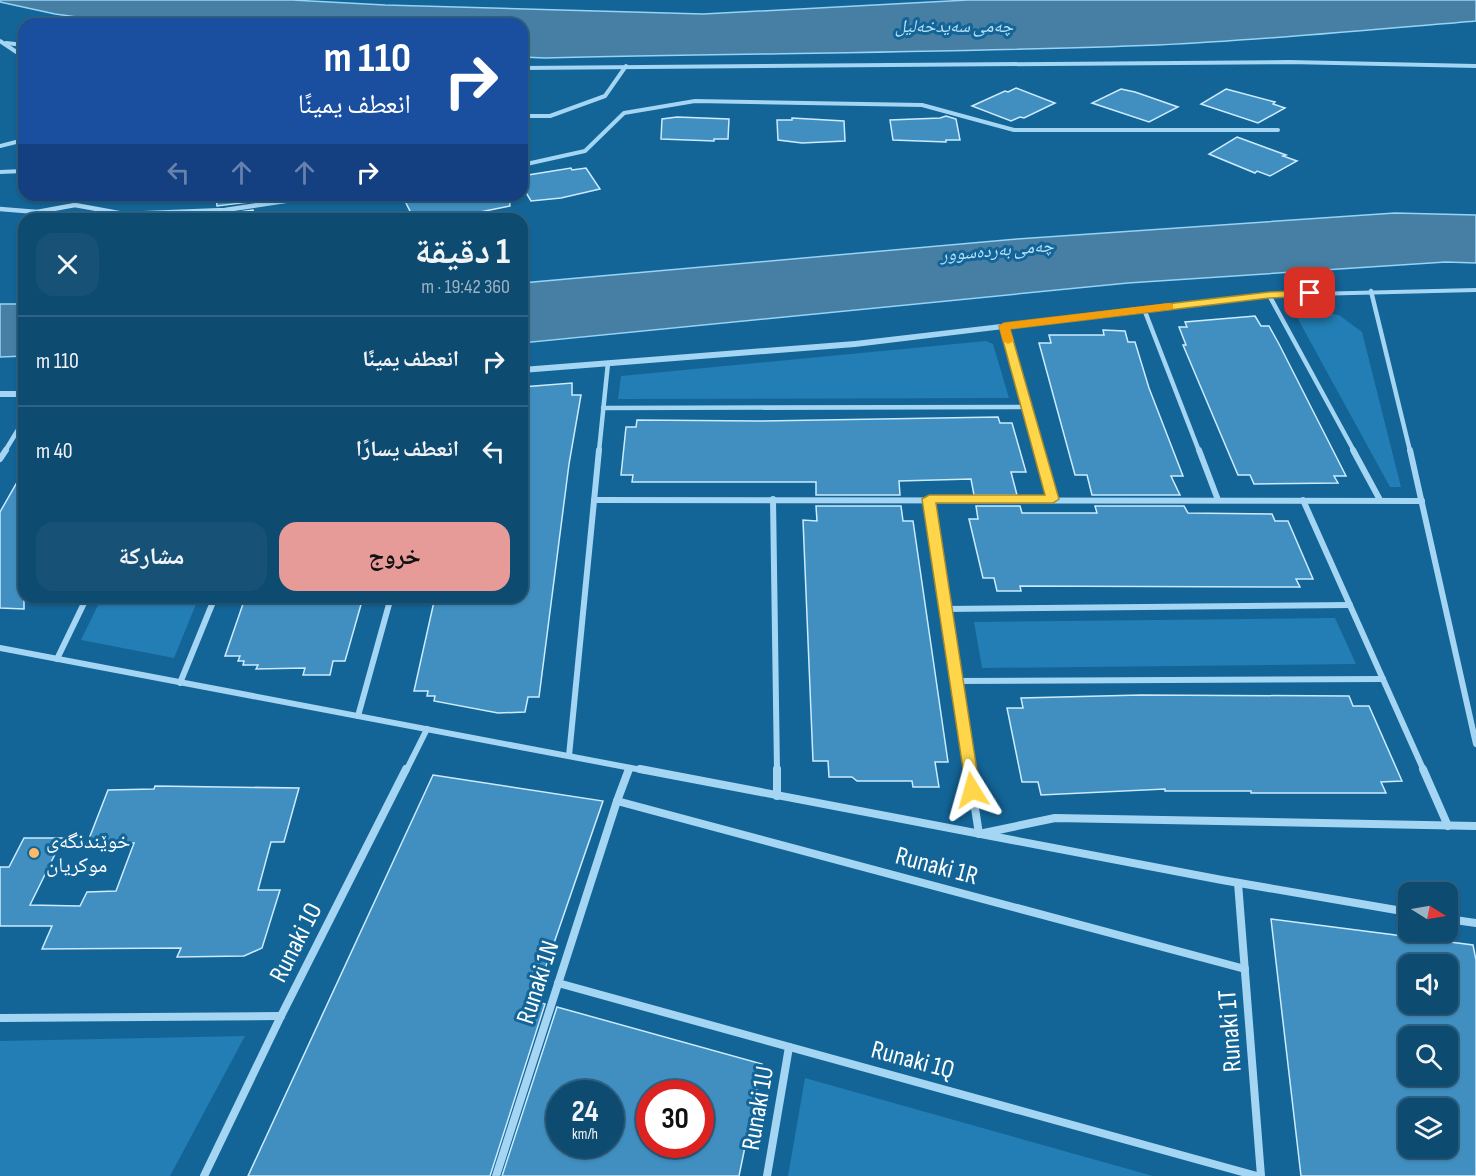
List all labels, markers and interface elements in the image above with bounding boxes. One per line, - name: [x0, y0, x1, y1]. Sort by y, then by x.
- water label: چەمی سەیدخەلیل: [895, 16, 1014, 37]
- text: 110 m: [324, 33, 411, 84]
- icon: right: [432, 42, 510, 120]
- text: انعطف يمينًا: [298, 89, 411, 121]
- icon: left: [162, 156, 195, 189]
- icon: ahead: [225, 156, 258, 189]
- icon: ahead: [288, 156, 321, 189]
- icon: right: [351, 156, 384, 189]
- text: 1 دقيقة: [415, 231, 510, 274]
- button: close: [36, 233, 99, 296]
- water label: چەمی بەردەسوور: [938, 235, 1055, 266]
- pin: [1284, 267, 1335, 318]
- text: 360 m · 19:42: [421, 275, 510, 299]
- icon: arrive: [1293, 276, 1326, 309]
- icon: right: [477, 345, 510, 378]
- text: انعطف يمينًا: [362, 346, 459, 373]
- text: 110 m: [36, 348, 79, 375]
- icon: left: [477, 435, 510, 468]
- text: انعطف يسارًا: [356, 436, 459, 463]
- text: 40 m: [36, 438, 73, 465]
- button: مشاركة: [36, 522, 267, 591]
- button: خروج: [279, 522, 510, 591]
- position arrow: [940, 758, 1004, 822]
- place label: خوێندنگەی موکریان: [46, 829, 130, 878]
- street label: Runaki 1R: [892, 841, 981, 892]
- marker: خوێندنگەی موکریان: [27, 846, 41, 860]
- north arrow: [1398, 882, 1458, 942]
- map controls: [1398, 882, 1458, 1158]
- street label: Runaki 1O: [263, 898, 329, 988]
- street label: Runaki 1N: [510, 937, 566, 1028]
- button: sound: [1398, 954, 1458, 1014]
- street label: Runaki 1T: [1212, 989, 1249, 1073]
- button: search: [1398, 1026, 1458, 1086]
- street label: Runaki 1Q: [868, 1034, 958, 1086]
- street label: Runaki 1U: [736, 1064, 781, 1153]
- speed limit sign: 30: [636, 1080, 714, 1158]
- text: 24: [572, 1094, 598, 1130]
- button: layers: [1398, 1098, 1458, 1158]
- text: km/h: [572, 1125, 598, 1144]

